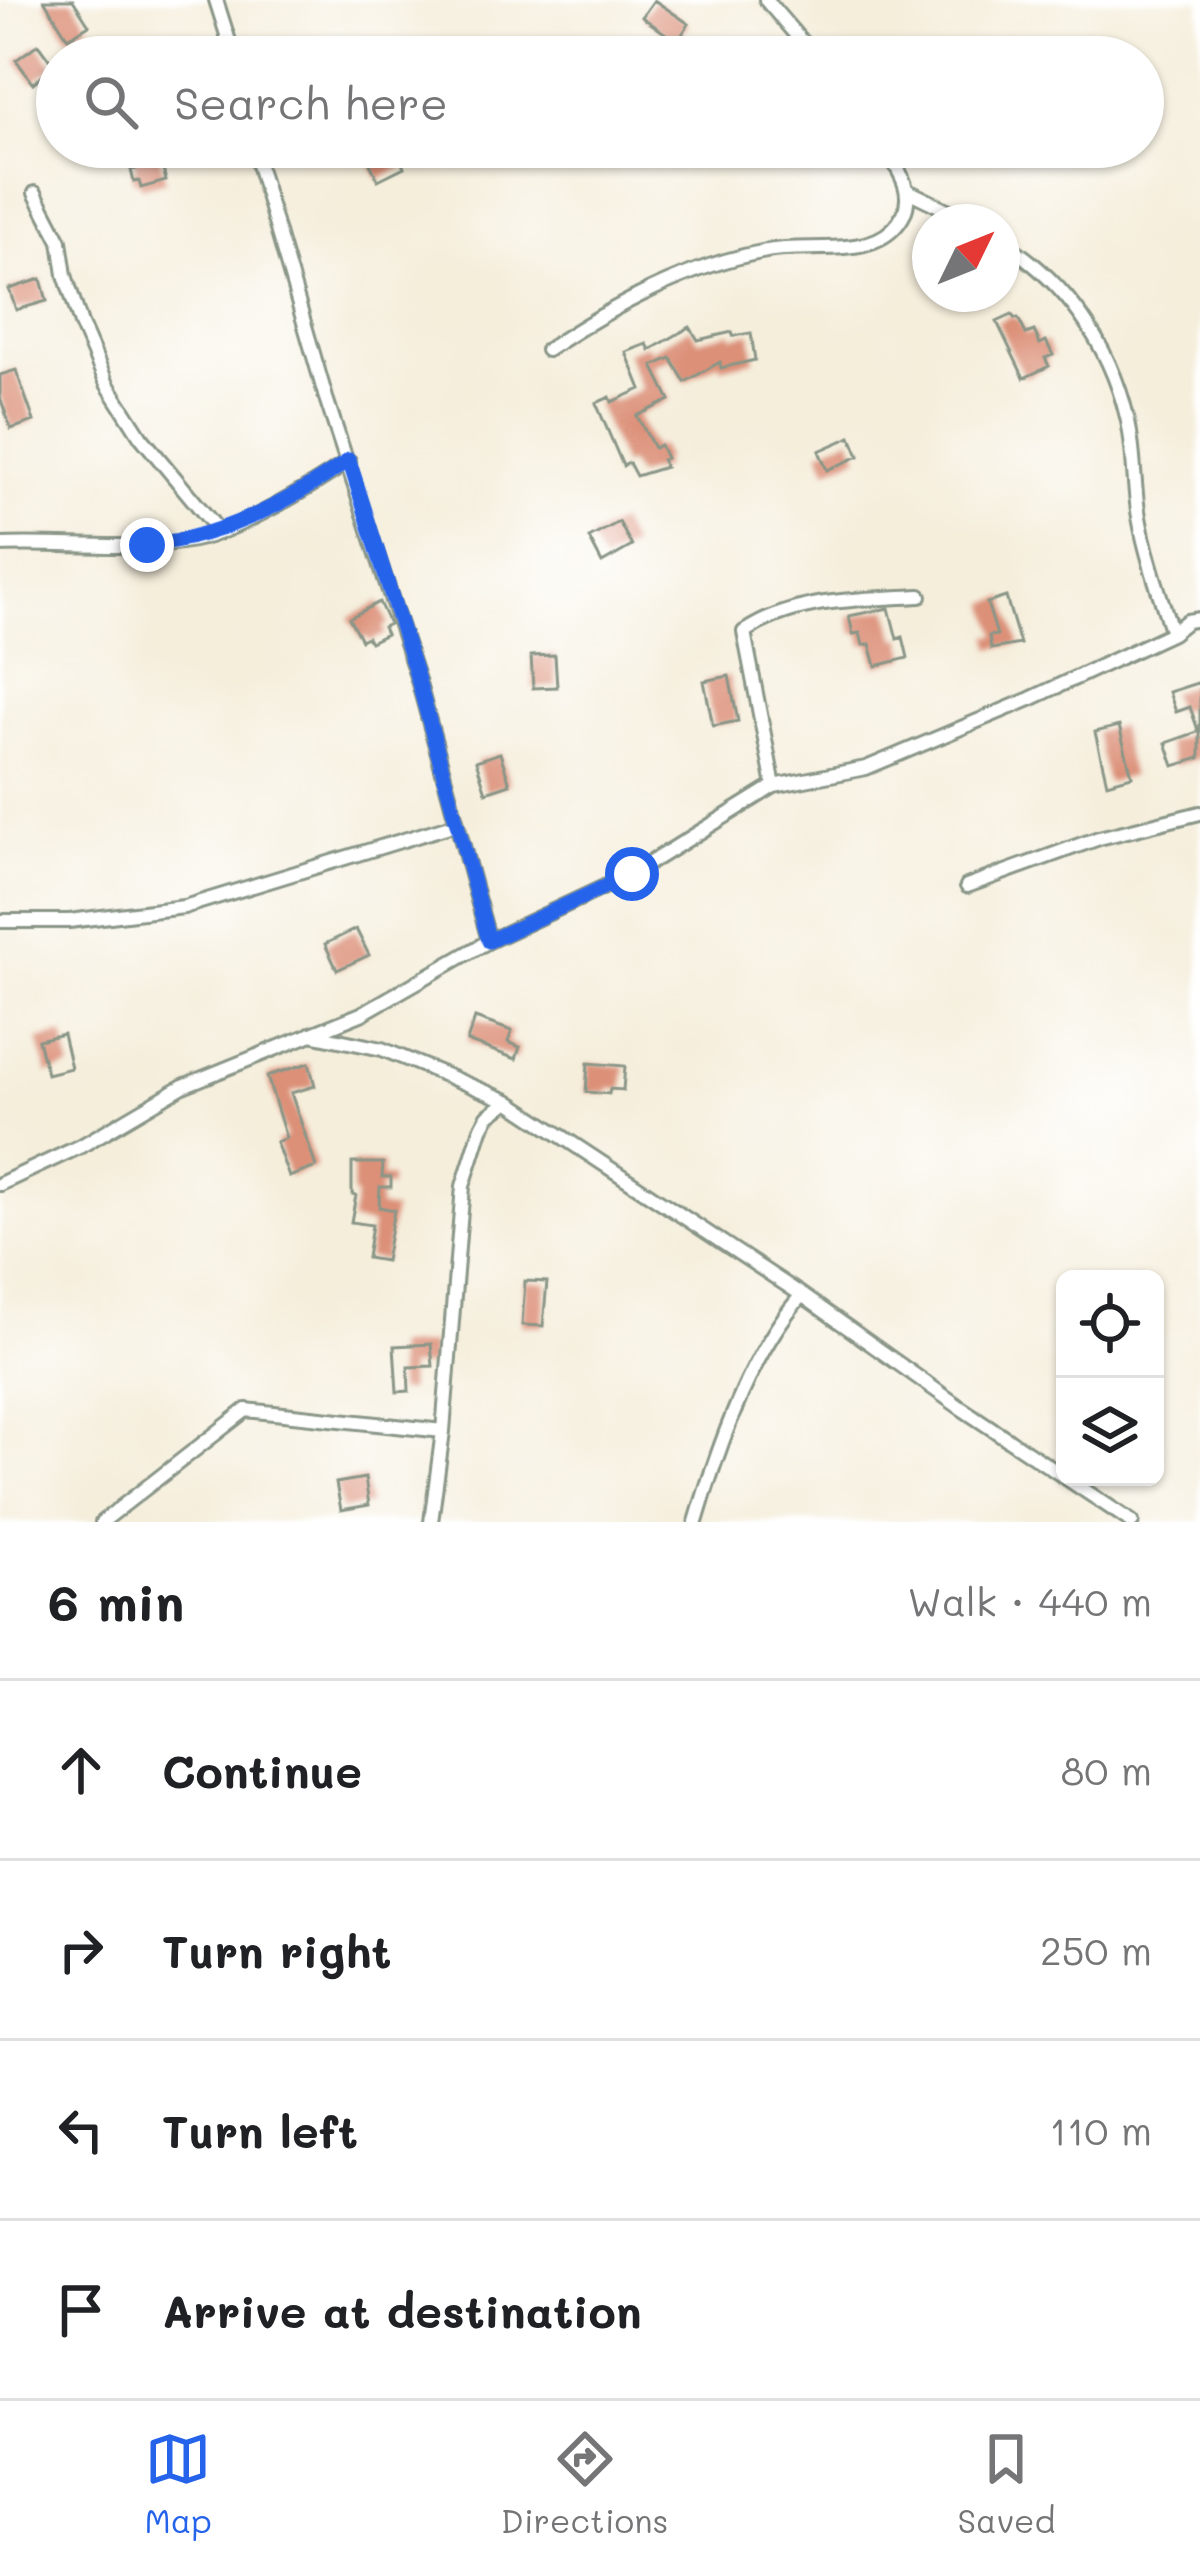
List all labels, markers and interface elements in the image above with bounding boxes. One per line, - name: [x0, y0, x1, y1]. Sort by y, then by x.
- search box: [36, 36, 1164, 168]
- icon: search: [78, 69, 144, 135]
- text: Search here: [174, 73, 448, 131]
- north arrow: [912, 204, 1020, 312]
- route end: [120, 518, 174, 572]
- route start: [605, 847, 659, 901]
- map controls: [1056, 1270, 1164, 1486]
- button: locate: [1056, 1270, 1164, 1378]
- button: layers: [1056, 1378, 1164, 1486]
- text: 6 min: [48, 1567, 184, 1634]
- text: Walk · 440 m: [908, 1575, 1152, 1626]
- icon: ahead: [48, 1737, 114, 1803]
- text: Continue: [162, 1741, 362, 1799]
- text: 80 m: [1061, 1744, 1152, 1795]
- icon: right: [48, 1917, 114, 1983]
- text: Turn right: [162, 1921, 391, 1979]
- text: 250 m: [1040, 1924, 1152, 1975]
- icon: left: [48, 2097, 114, 2163]
- text: Turn left: [162, 2101, 358, 2159]
- text: 110 m: [1050, 2104, 1152, 2155]
- icon: arrive: [48, 2277, 114, 2343]
- text: Arrive at destination: [162, 2281, 642, 2339]
- tab: Map: [145, 2426, 212, 2541]
- tab: Directions: [501, 2426, 668, 2541]
- tab: Saved: [958, 2426, 1055, 2541]

